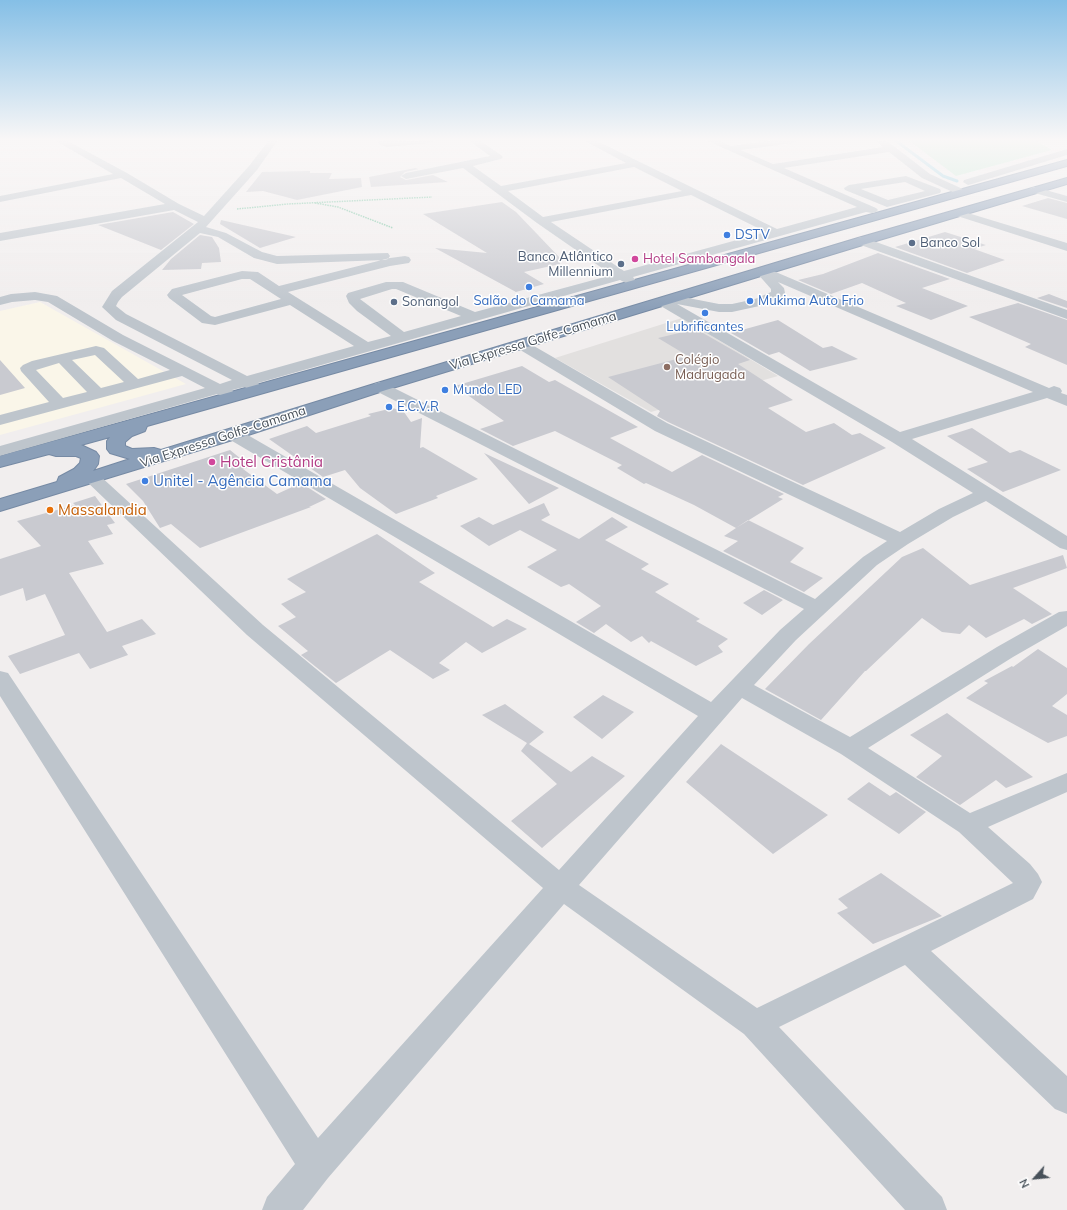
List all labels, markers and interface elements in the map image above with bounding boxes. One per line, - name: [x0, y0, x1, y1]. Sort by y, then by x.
- place label: DSTV: [735, 227, 770, 243]
- marker: DSTV: [722, 230, 732, 240]
- place label: Banco Sol: [920, 235, 980, 251]
- marker: Banco Sol: [907, 238, 917, 248]
- place label: Banco Atlântico Millennium: [518, 249, 613, 280]
- place label: Hotel Sambangala: [643, 251, 755, 267]
- marker: Hotel Sambangala: [630, 254, 640, 264]
- marker: Banco Atlântico Millennium: [616, 259, 626, 269]
- marker: Salão do Camama: [524, 282, 534, 292]
- place label: Salão do Camama: [473, 293, 585, 309]
- place label: Mukima Auto Frio: [758, 293, 864, 309]
- place label: Sonangol: [402, 294, 459, 310]
- marker: Mukima Auto Frio: [745, 296, 755, 306]
- marker: Sonangol: [389, 297, 399, 307]
- street label: Via Expressa Golfe-Camama: [448, 308, 618, 374]
- marker: Lubrificantes: [700, 308, 710, 318]
- place label: Lubrificantes: [666, 319, 744, 335]
- place label: Colégio Madrugada: [675, 352, 745, 383]
- marker: Colégio Madrugada: [662, 362, 672, 372]
- place label: Mundo LED: [453, 382, 522, 398]
- marker: Mundo LED: [440, 385, 450, 395]
- place label: E.C.V.R: [397, 399, 439, 415]
- marker: E.C.V.R: [384, 402, 394, 412]
- street label: Via Expressa Golfe-Camama: [138, 403, 308, 471]
- place label: Hotel Cristânia: [220, 453, 323, 471]
- marker: Hotel Cristânia: [207, 457, 217, 467]
- place label: Unitel - Agência Camama: [153, 472, 332, 490]
- marker: Unitel - Agência Camama: [140, 476, 150, 486]
- place label: Massalandia: [58, 501, 147, 519]
- marker: Massalandia: [45, 505, 55, 515]
- north arrow: [1015, 1158, 1055, 1198]
- text: N: [1016, 1177, 1032, 1190]

